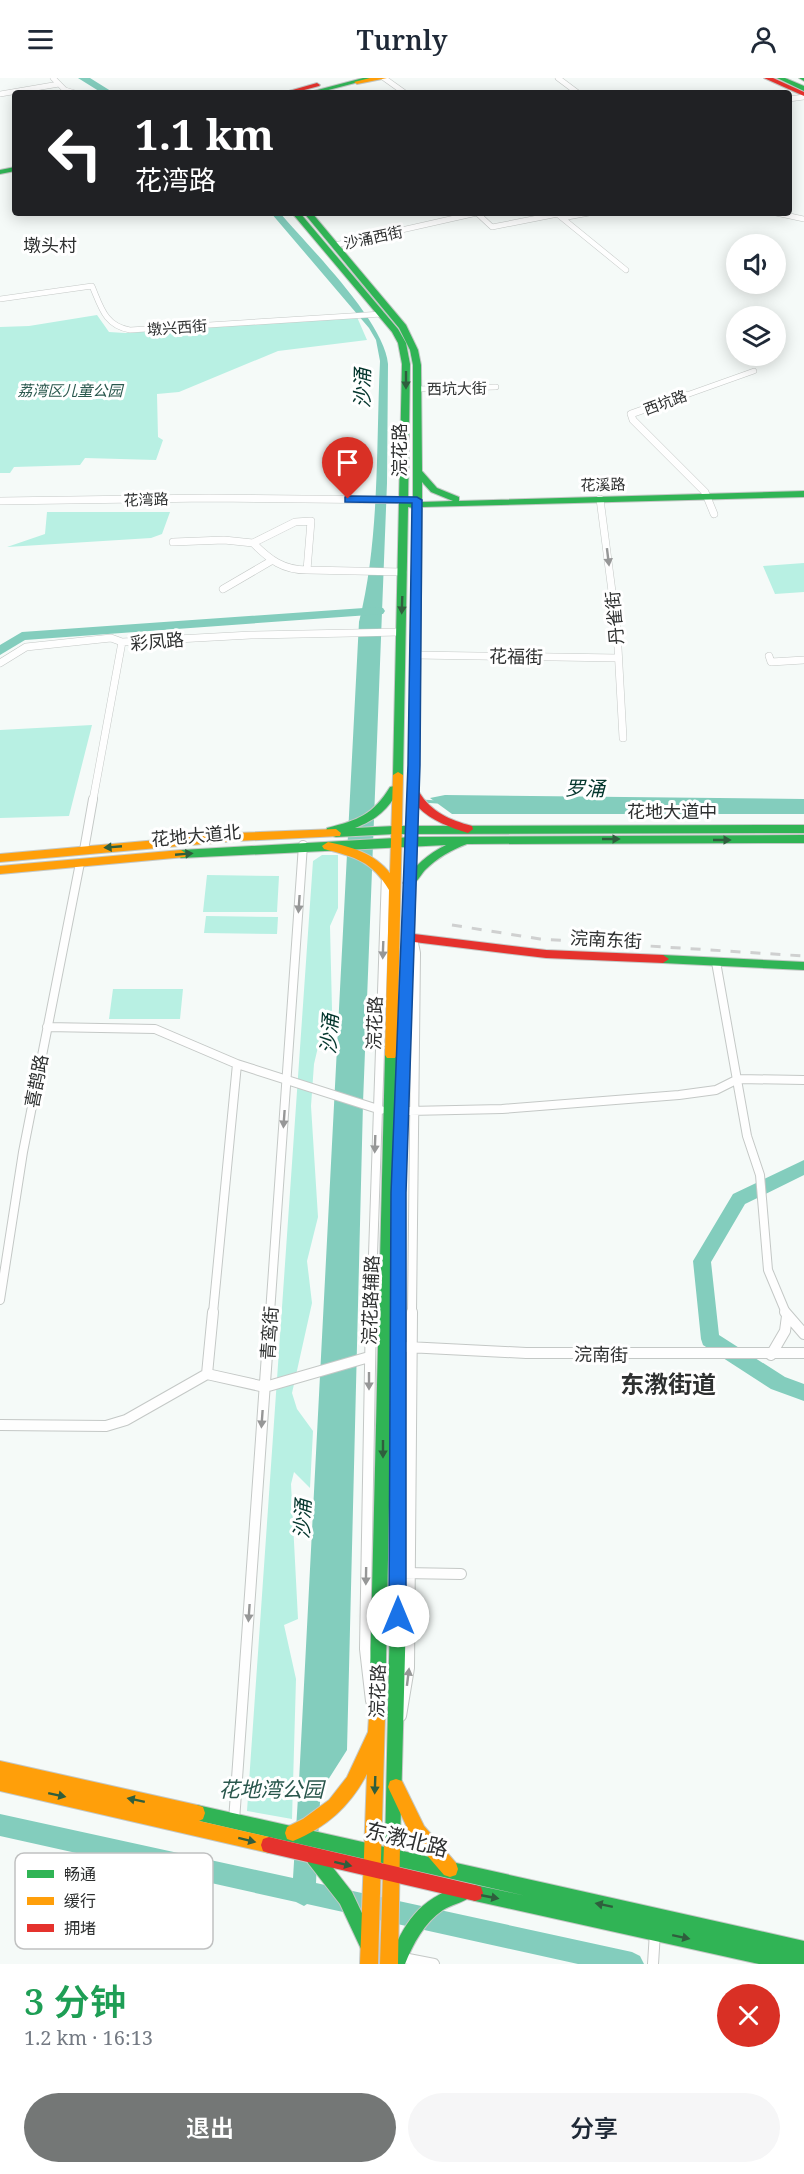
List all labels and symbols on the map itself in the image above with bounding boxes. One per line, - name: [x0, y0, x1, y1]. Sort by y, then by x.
- street label: 沙涌西街: [342, 221, 404, 253]
- district label: 墩头村: [23, 233, 77, 257]
- street label: 墩兴西街: [146, 315, 208, 339]
- water label: 沙涌: [348, 366, 376, 408]
- one-way arrow: [401, 371, 411, 390]
- street label: 西坑大街: [427, 377, 487, 399]
- park label: 荔湾区儿童公园: [17, 380, 124, 400]
- street label: 西坑路: [640, 385, 690, 419]
- street label: 浣花路: [387, 423, 411, 477]
- pin: [322, 437, 373, 499]
- street label: 花溪路: [580, 474, 626, 494]
- street label: 花湾路: [123, 488, 169, 510]
- one-way arrow: [603, 547, 613, 566]
- street label: 丹雀街: [600, 590, 628, 646]
- one-way arrow: [397, 596, 407, 615]
- street label: 彩凤路: [129, 627, 185, 655]
- street label: 花福街: [489, 644, 543, 668]
- water label: 罗涌: [565, 774, 607, 802]
- street label: 花地大道中: [627, 799, 717, 823]
- street label: 花地大道北: [150, 819, 242, 851]
- one-way arrow: [601, 834, 620, 844]
- one-way arrow: [712, 835, 731, 845]
- one-way arrow: [103, 843, 122, 852]
- one-way arrow: [174, 849, 193, 859]
- one-way arrow: [295, 894, 304, 913]
- street label: 浣南东街: [569, 925, 643, 953]
- one-way arrow: [379, 940, 388, 959]
- street label: 浣花路: [361, 996, 387, 1050]
- water label: 沙涌: [314, 1011, 344, 1055]
- street label: 喜鹊路: [19, 1052, 53, 1110]
- one-way arrow: [279, 1110, 289, 1129]
- one-way arrow: [371, 1135, 380, 1154]
- street label: 浣花路辅路: [356, 1255, 384, 1345]
- street label: 青鸾街: [255, 1305, 283, 1361]
- street label: 浣南街: [574, 1342, 628, 1366]
- district label: 东漖街道: [620, 1367, 716, 1400]
- one-way arrow: [364, 1372, 374, 1391]
- one-way arrow: [258, 1409, 267, 1428]
- one-way arrow: [378, 1440, 388, 1459]
- water label: 沙涌: [287, 1496, 317, 1540]
- one-way arrow: [361, 1567, 371, 1586]
- position arrow: [366, 1584, 430, 1648]
- one-way arrow: [244, 1604, 253, 1623]
- street label: 浣花路: [364, 1664, 390, 1718]
- one-way arrow: [403, 1668, 413, 1687]
- park label: 花地湾公园: [219, 1775, 326, 1803]
- one-way arrow: [371, 1776, 380, 1795]
- one-way arrow: [48, 1791, 67, 1800]
- one-way arrow: [126, 1794, 145, 1804]
- street label: 东漖北路: [363, 1815, 451, 1863]
- one-way arrow: [238, 1835, 256, 1845]
- legend: [15, 1853, 213, 1949]
- one-way arrow: [334, 1860, 352, 1870]
- text: 畅通: [64, 1863, 96, 1885]
- text: 缓行: [64, 1890, 96, 1912]
- one-way arrow: [481, 1892, 499, 1902]
- one-way arrow: [594, 1900, 613, 1909]
- text: 拥堵: [64, 1917, 96, 1939]
- one-way arrow: [671, 1933, 690, 1942]

